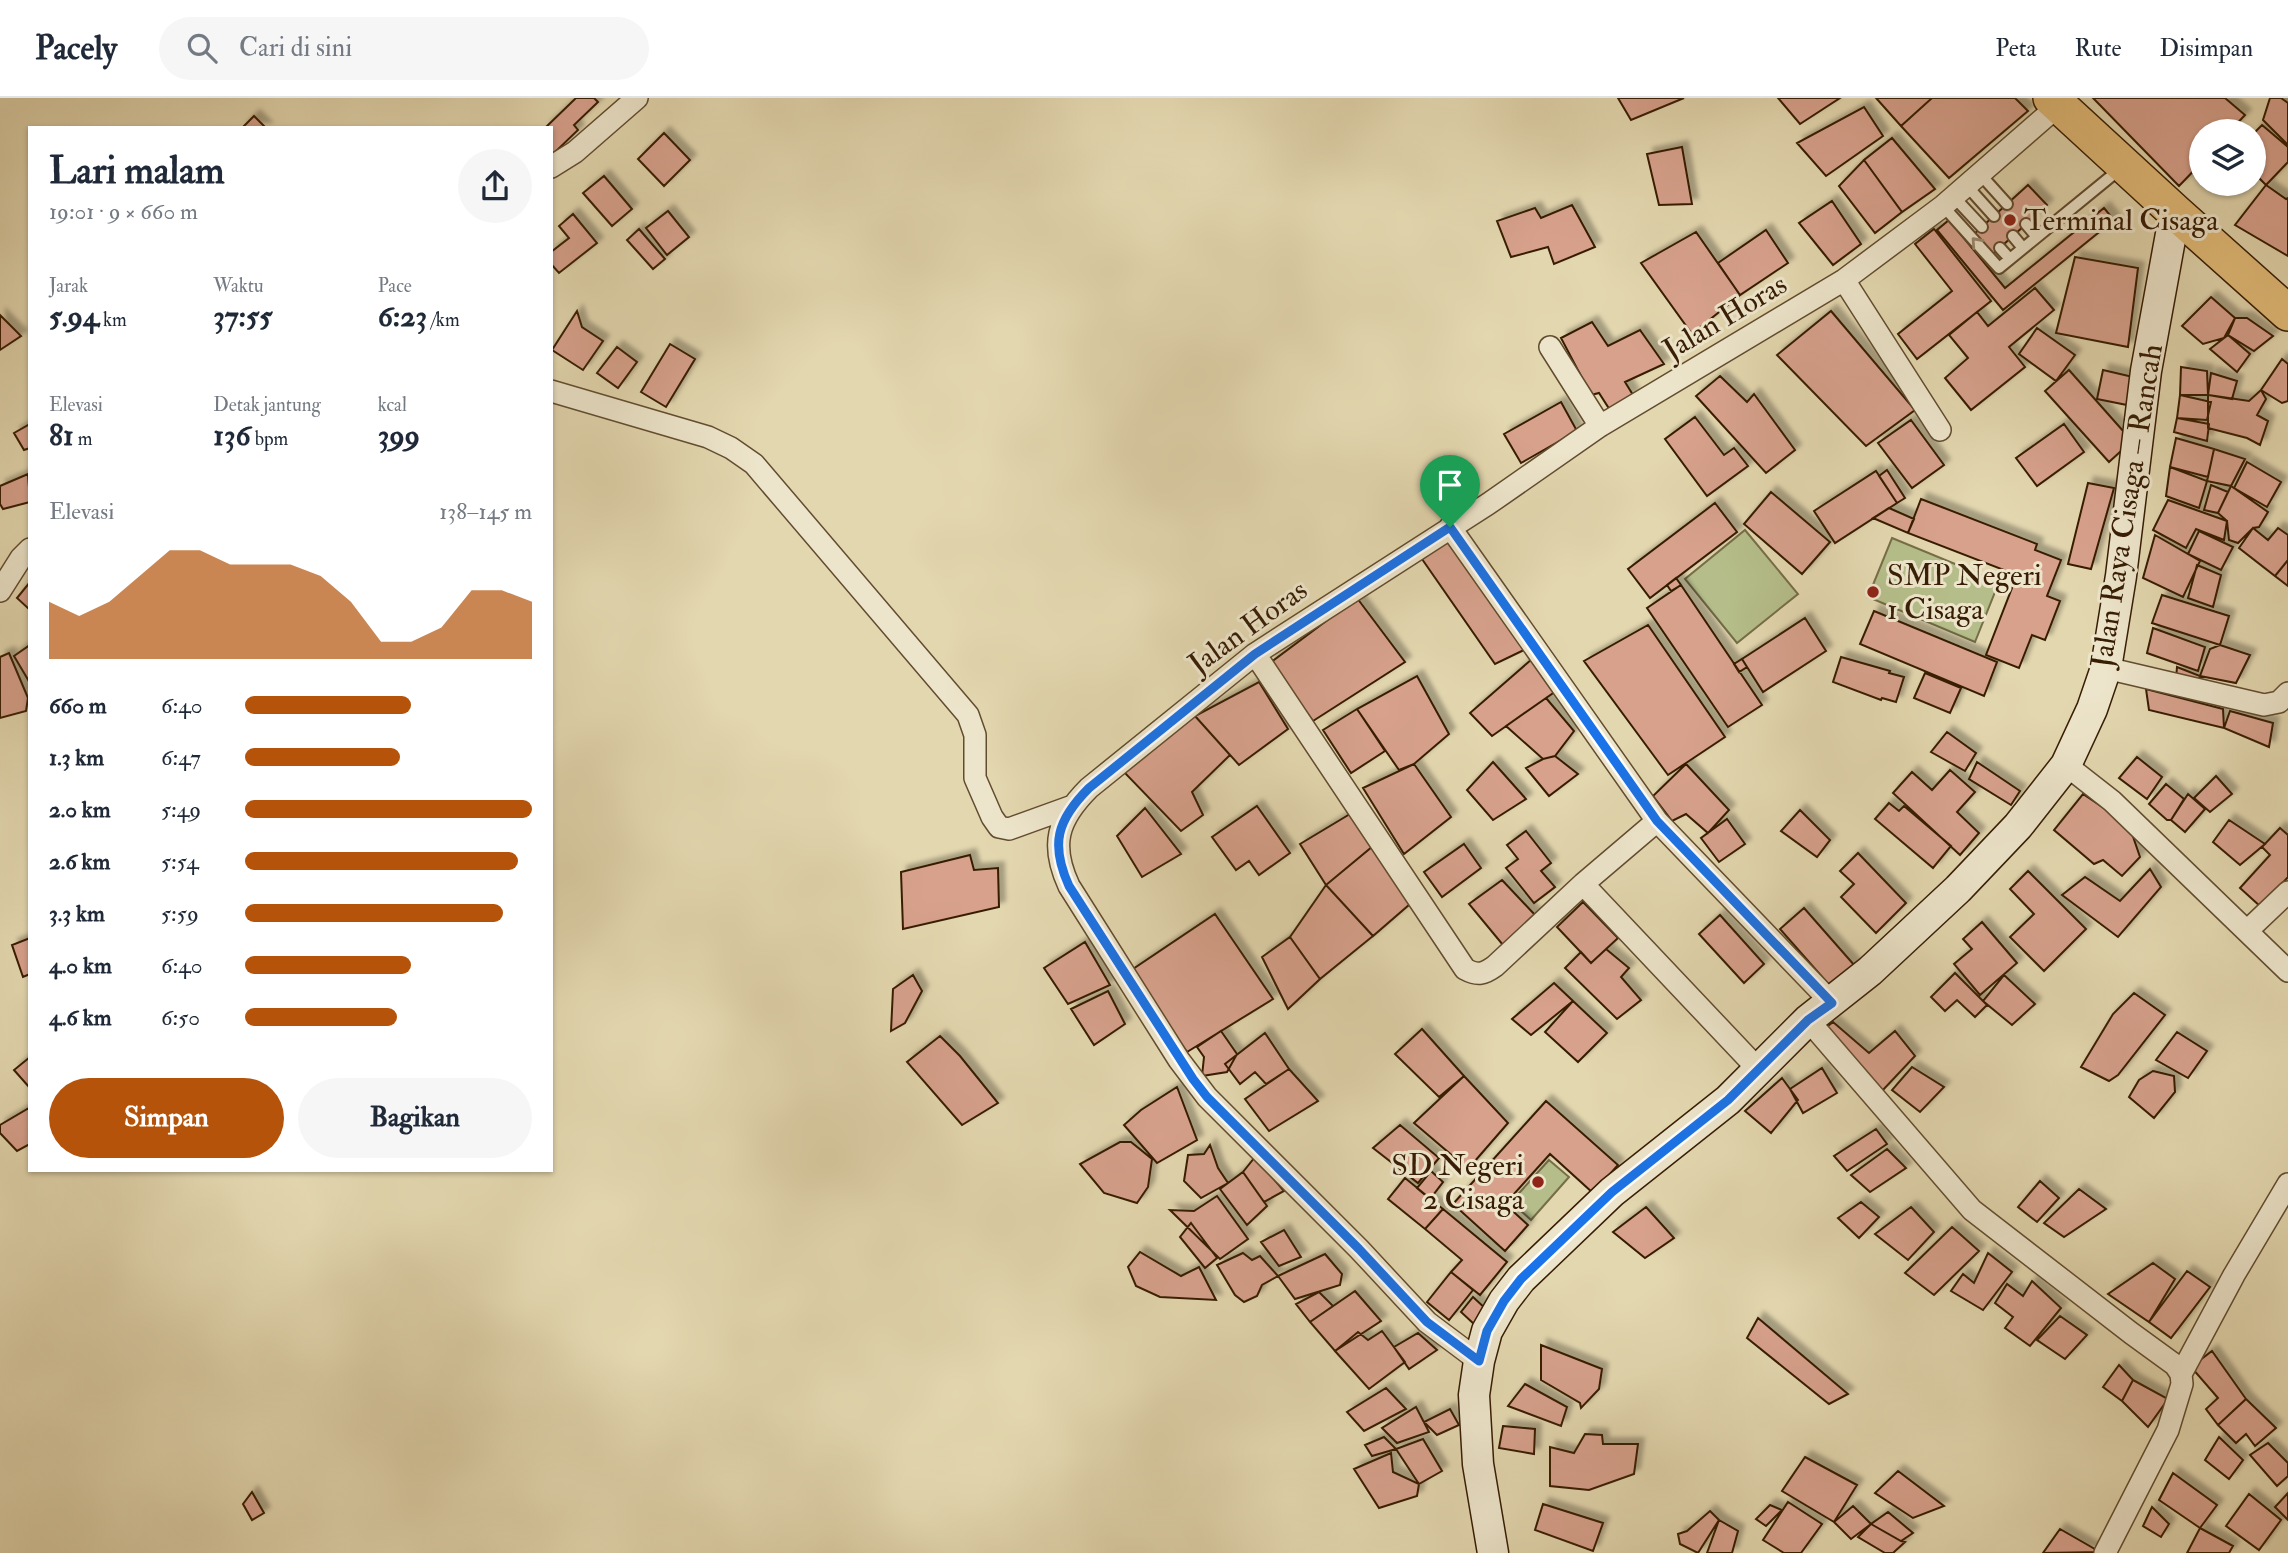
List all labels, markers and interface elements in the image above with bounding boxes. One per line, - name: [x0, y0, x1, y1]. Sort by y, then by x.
- search box: [159, 17, 649, 80]
- text: Pacely: [35, 28, 117, 69]
- icon: search: [183, 29, 221, 67]
- text: Cari di sini: [239, 32, 352, 64]
- text: Peta: [1995, 33, 2036, 64]
- text: Rute: [2074, 33, 2122, 64]
- text: Disimpan: [2160, 33, 2253, 64]
- map controls: [2189, 119, 2266, 196]
- button: layers: [2189, 119, 2266, 196]
- text: Lari malam: [49, 147, 224, 195]
- button: share: [458, 149, 532, 223]
- text: 19:01 · 9 × 660 m: [49, 197, 198, 226]
- place label: Terminal Cisaga: [2024, 202, 2219, 239]
- marker: Terminal Cisaga: [2002, 212, 2018, 228]
- one-way arrow: [1972, 237, 1984, 250]
- street label: Jalan Horas: [1655, 266, 1794, 369]
- text: Jarak: [49, 274, 88, 298]
- text: Waktu: [213, 274, 264, 298]
- text: Pace: [378, 274, 412, 298]
- text: 5.94: [49, 298, 99, 335]
- text: 37:55: [213, 298, 272, 335]
- text: 6:23: [378, 298, 427, 335]
- text: km: [99, 308, 127, 332]
- text: /km: [427, 308, 460, 332]
- street label: Jalan Raya Cisaga – Rancah: [2083, 341, 2171, 672]
- text: Elevasi: [49, 393, 103, 417]
- text: Detak jantung: [213, 393, 321, 417]
- text: kcal: [378, 393, 407, 417]
- text: 81: [49, 417, 74, 454]
- text: 136: [213, 417, 251, 454]
- text: 399: [378, 417, 420, 454]
- text: m: [74, 427, 93, 451]
- text: bpm: [251, 427, 288, 451]
- pin: [1420, 455, 1480, 527]
- icon: arrive: [1431, 466, 1469, 504]
- text: Elevasi: [49, 497, 114, 526]
- text: 138–145 m: [439, 497, 532, 526]
- place label: SMP Negeri 1 Cisaga: [1887, 557, 2042, 628]
- street label: Jalan Horas: [1180, 571, 1315, 683]
- marker: SMP Negeri 1 Cisaga: [1865, 584, 1881, 600]
- text: 660 m: [49, 691, 107, 720]
- text: 6:40: [161, 691, 202, 720]
- text: 1.3 km: [49, 743, 104, 772]
- text: 6:47: [161, 743, 201, 772]
- text: 2.0 km: [49, 795, 111, 824]
- text: 5:49: [161, 795, 201, 824]
- text: 2.6 km: [49, 847, 110, 876]
- text: 5:54: [161, 847, 199, 876]
- text: 3.3 km: [49, 899, 105, 928]
- text: 5:59: [161, 899, 199, 928]
- text: 4.0 km: [49, 951, 112, 980]
- text: 6:40: [161, 951, 202, 980]
- text: 4.6 km: [49, 1003, 112, 1032]
- text: 6:50: [161, 1003, 200, 1032]
- button: Simpan: [49, 1078, 284, 1158]
- button: Bagikan: [298, 1078, 532, 1158]
- place label: SD Negeri 2 Cisaga: [1391, 1147, 1525, 1218]
- marker: SD Negeri 2 Cisaga: [1530, 1174, 1546, 1190]

